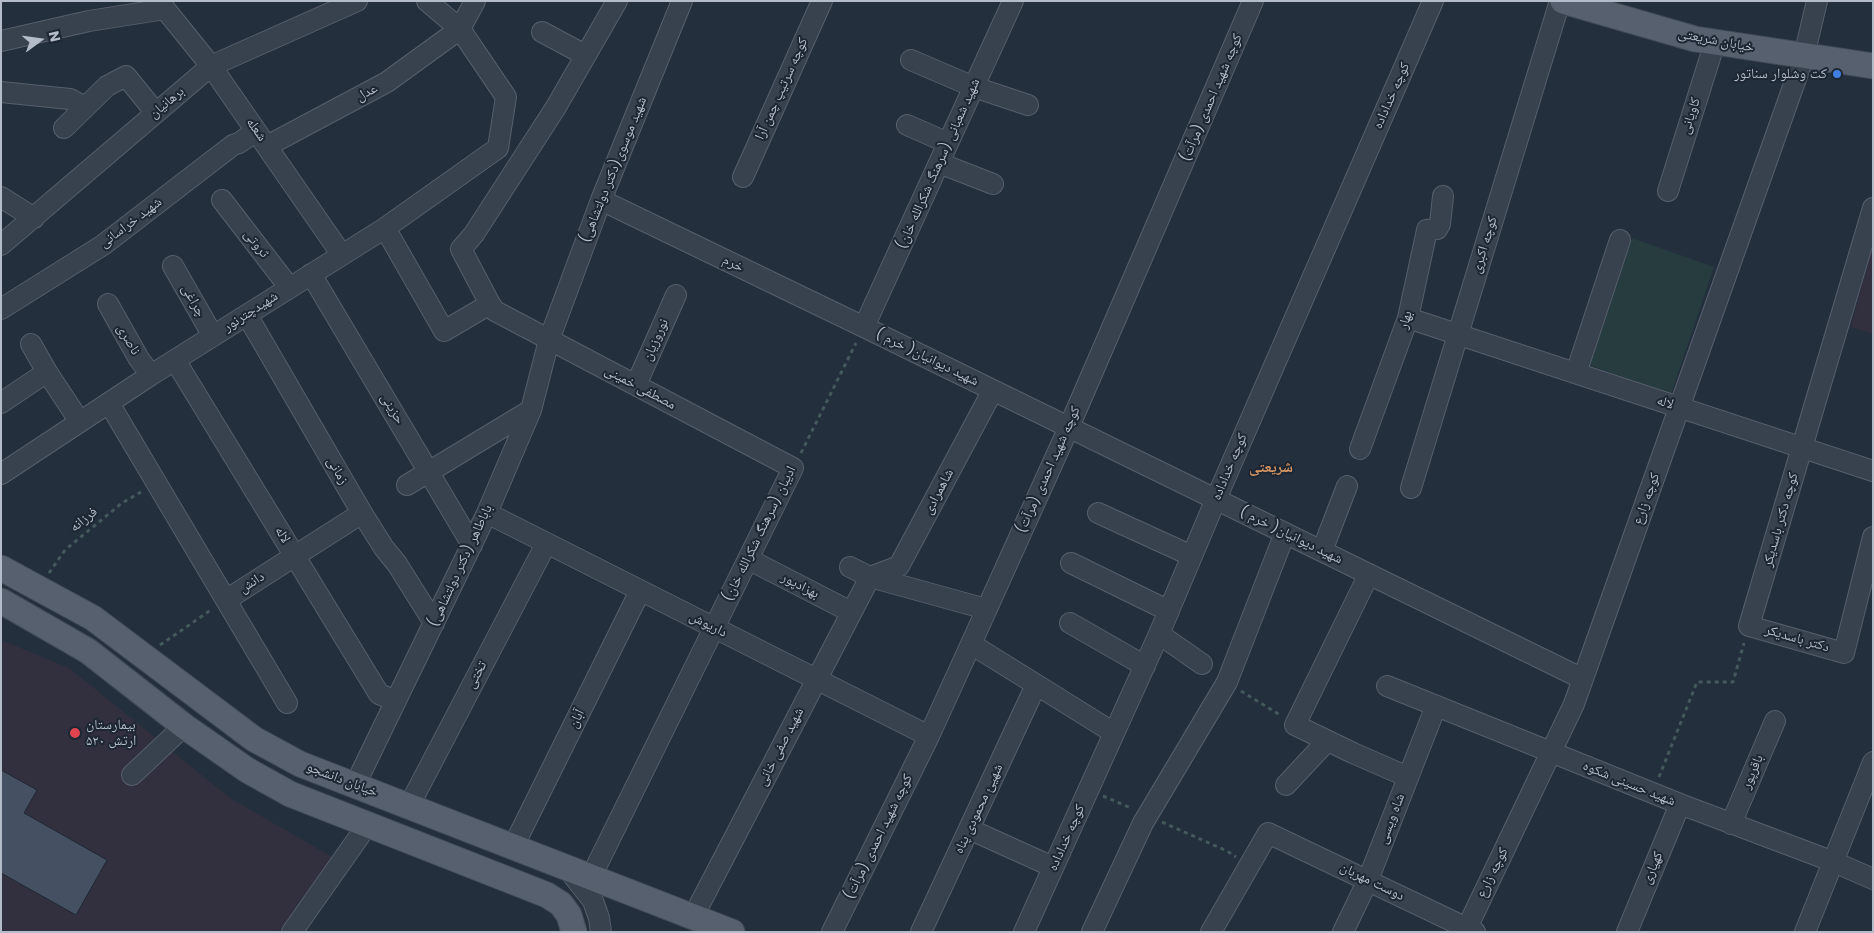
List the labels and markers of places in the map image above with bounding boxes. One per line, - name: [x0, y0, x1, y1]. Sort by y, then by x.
- place label: کت وشلوار سناتور: [1734, 66, 1827, 82]
- marker: کت وشلوار سناتور: [1831, 68, 1843, 80]
- place label: بیمارستان ۵۲۰ ارتش: [86, 717, 136, 750]
- marker: بیمارستان ۵۲۰ ارتش: [68, 726, 82, 740]

